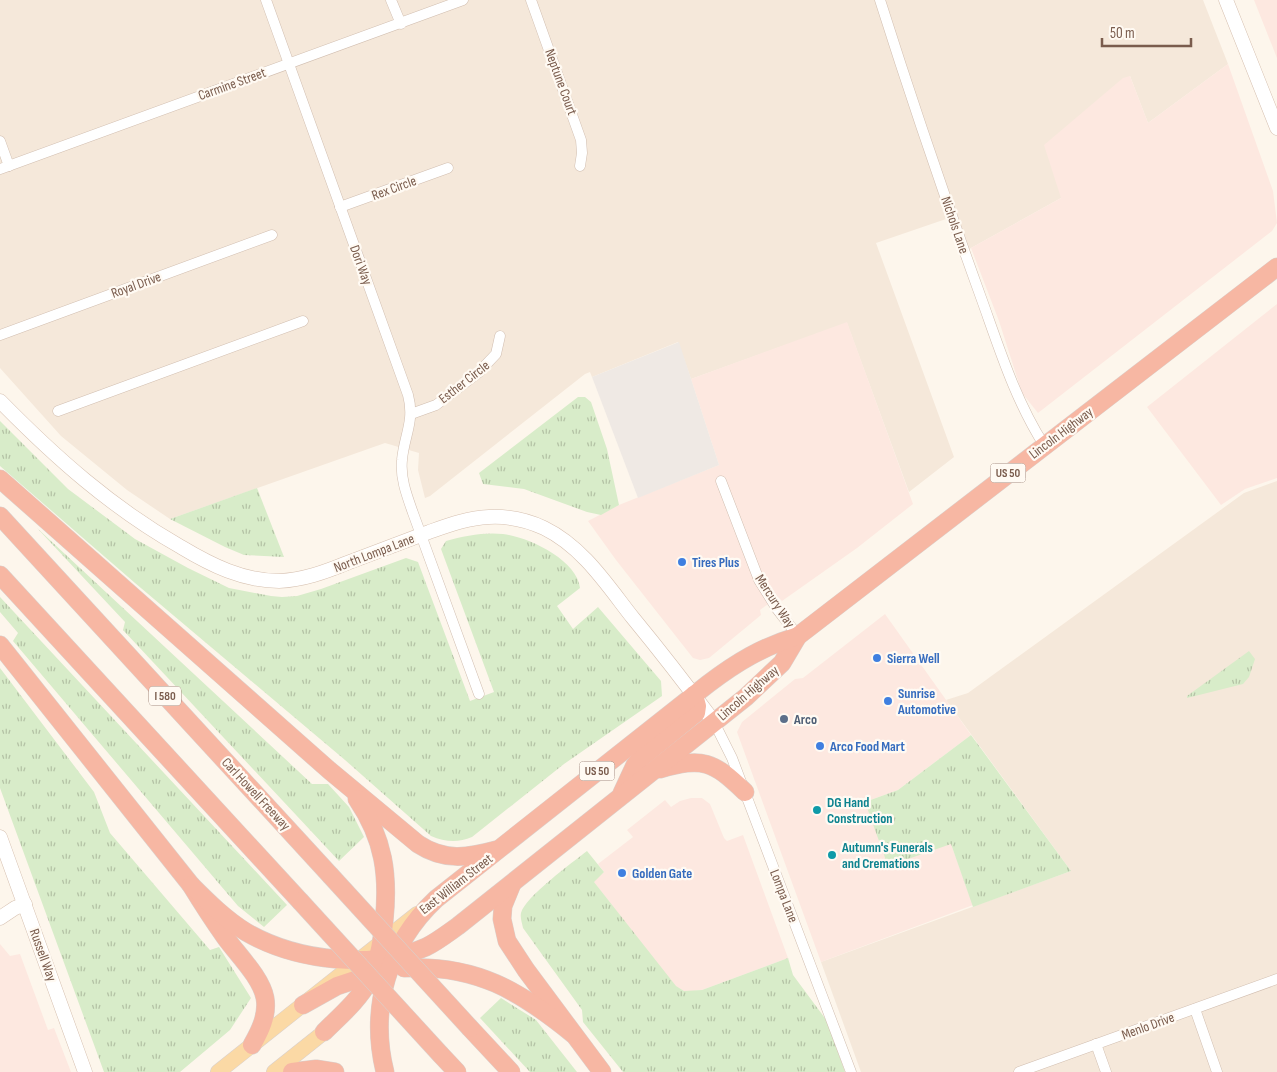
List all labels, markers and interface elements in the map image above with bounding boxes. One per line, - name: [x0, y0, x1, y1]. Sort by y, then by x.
- scale bar: [1102, 15, 1191, 47]
- text: 50 m: [1110, 24, 1135, 43]
- street label: Neptune Court: [541, 47, 581, 117]
- street label: Carmine Street: [196, 64, 268, 104]
- street label: Rex Circle: [369, 172, 419, 204]
- street label: Nichols Lane: [937, 194, 973, 256]
- street label: Dori Way: [346, 243, 376, 288]
- street label: Royal Drive: [109, 268, 163, 302]
- street label: Esther Circle: [435, 357, 493, 407]
- street label: Lincoln Highway: [1026, 403, 1097, 463]
- road number: US 50: [990, 463, 1026, 482]
- street label: North Lompa Lane: [331, 530, 417, 576]
- place label: Tires Plus: [692, 554, 739, 571]
- marker: Tires Plus: [676, 556, 688, 568]
- street label: Mercury Way: [751, 571, 799, 631]
- place label: Sierra Well: [887, 650, 940, 667]
- marker: Sierra Well: [871, 652, 883, 664]
- street label: Lincoln Highway: [714, 661, 783, 724]
- place label: Sunrise Automotive: [897, 685, 956, 718]
- road number: I 580: [149, 686, 181, 706]
- marker: Sunrise Automotive: [882, 695, 894, 707]
- place label: Arco: [793, 711, 817, 728]
- marker: Arco: [778, 713, 790, 725]
- place label: Arco Food Mart: [829, 738, 905, 755]
- marker: Arco Food Mart: [814, 740, 826, 752]
- street label: Carl Howell Freeway: [218, 754, 294, 834]
- road number: US 50: [580, 761, 614, 780]
- place label: DG Hand Construction: [827, 794, 892, 827]
- marker: DG Hand Construction: [811, 804, 823, 816]
- place label: Autumn's Funerals and Cremations: [841, 839, 933, 872]
- marker: Autumn's Funerals and Cremations: [826, 849, 838, 861]
- street label: East William Street: [416, 850, 496, 918]
- place label: Golden Gate: [632, 865, 692, 882]
- marker: Golden Gate: [616, 867, 628, 879]
- street label: Lompa Lane: [766, 867, 802, 925]
- street label: Russell Way: [26, 926, 61, 984]
- street label: Menlo Drive: [1119, 1009, 1177, 1043]

